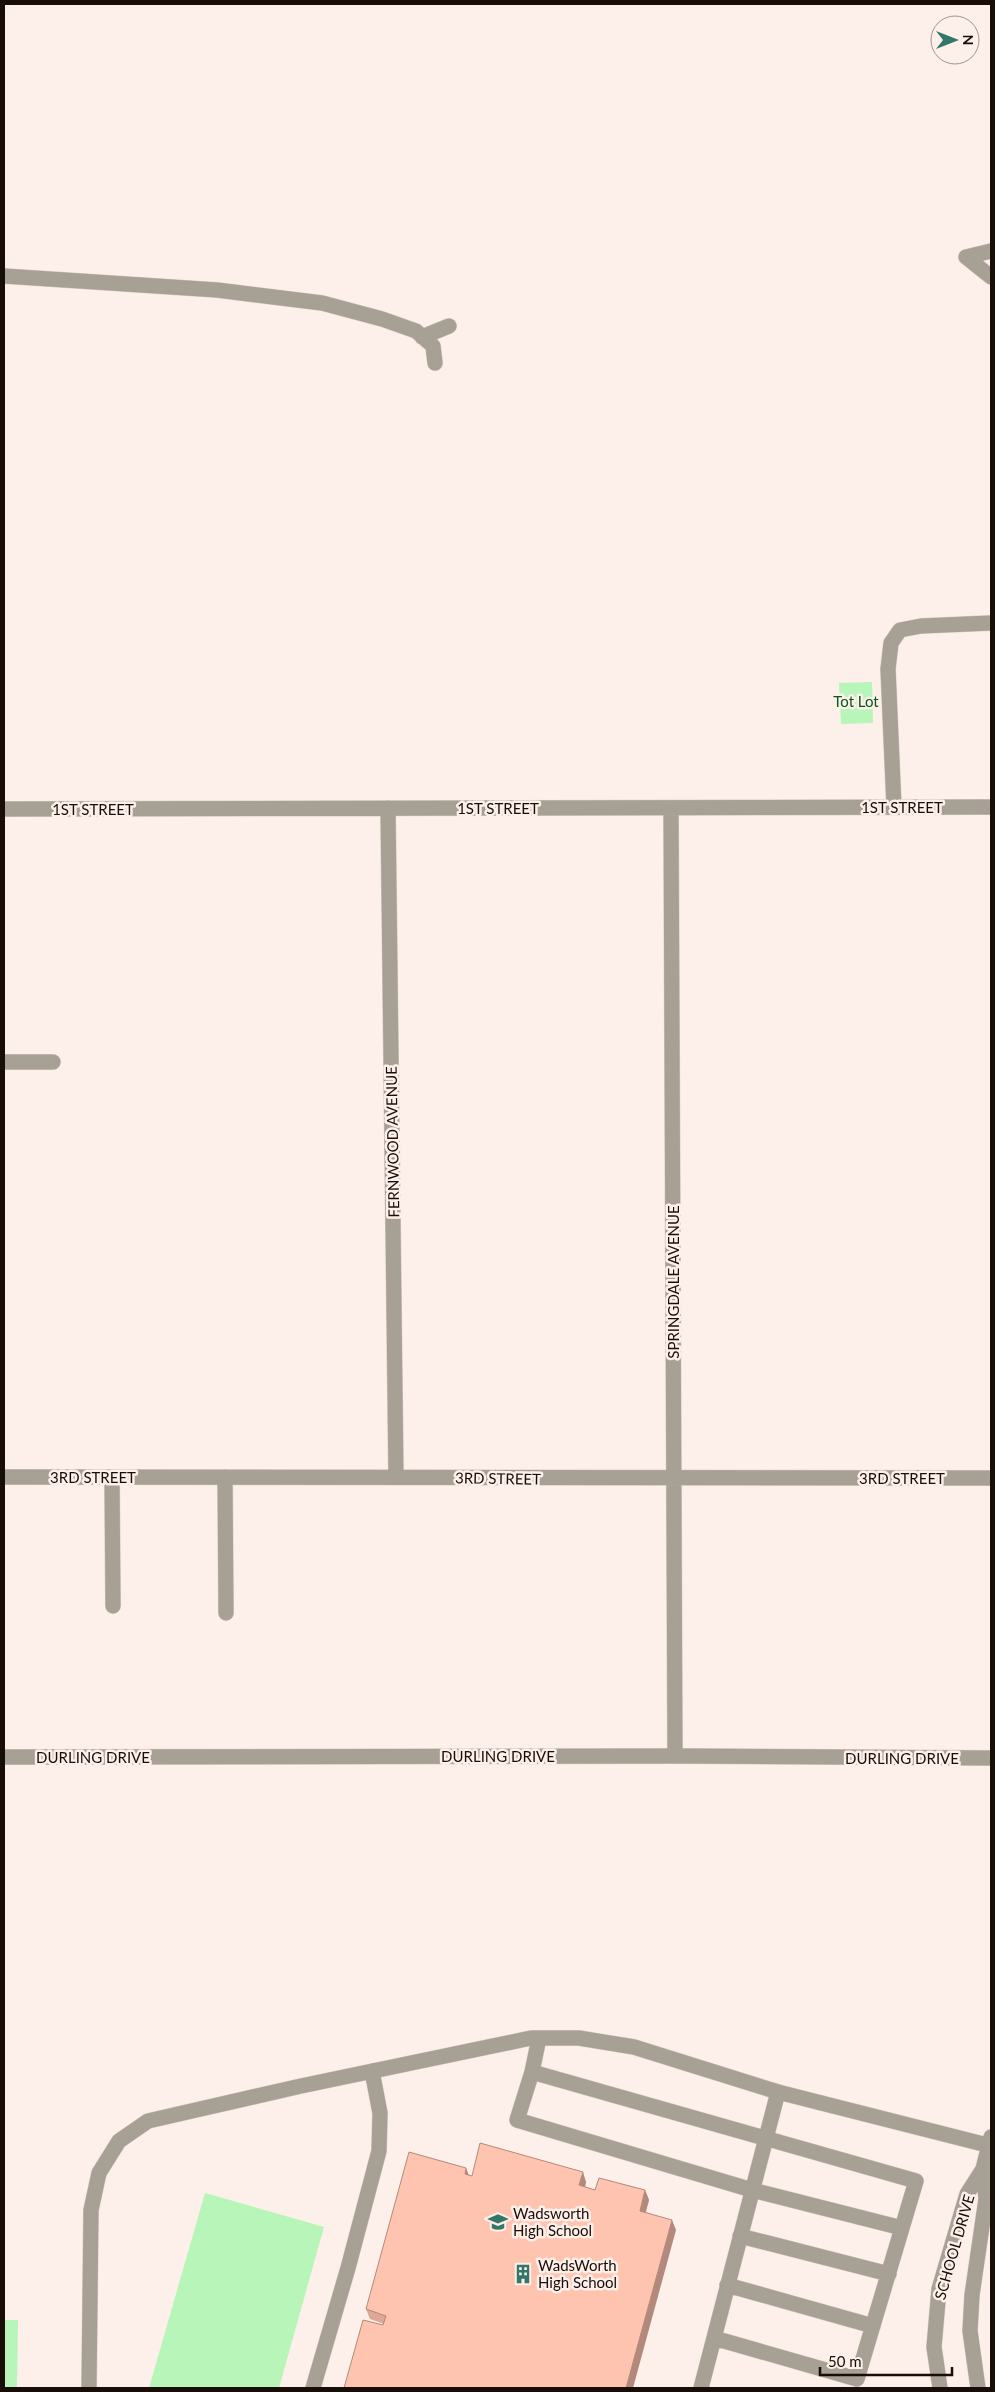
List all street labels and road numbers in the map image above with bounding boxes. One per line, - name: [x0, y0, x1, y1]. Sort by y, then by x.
- street label: 1ST STREET: [861, 798, 943, 816]
- street label: 1ST STREET: [457, 799, 539, 817]
- street label: 1ST STREET: [52, 800, 134, 818]
- street label: FERNWOOD AVENUE: [382, 1066, 402, 1218]
- street label: SPRINGDALE AVENUE: [664, 1205, 682, 1359]
- street label: 3RD STREET: [50, 1468, 136, 1486]
- street label: 3RD STREET: [455, 1468, 541, 1488]
- street label: 3RD STREET: [859, 1469, 945, 1487]
- street label: DURLING DRIVE: [441, 1747, 555, 1765]
- street label: DURLING DRIVE: [36, 1748, 150, 1766]
- street label: DURLING DRIVE: [845, 1749, 959, 1767]
- street label: SCHOOL DRIVE: [930, 2192, 978, 2302]

